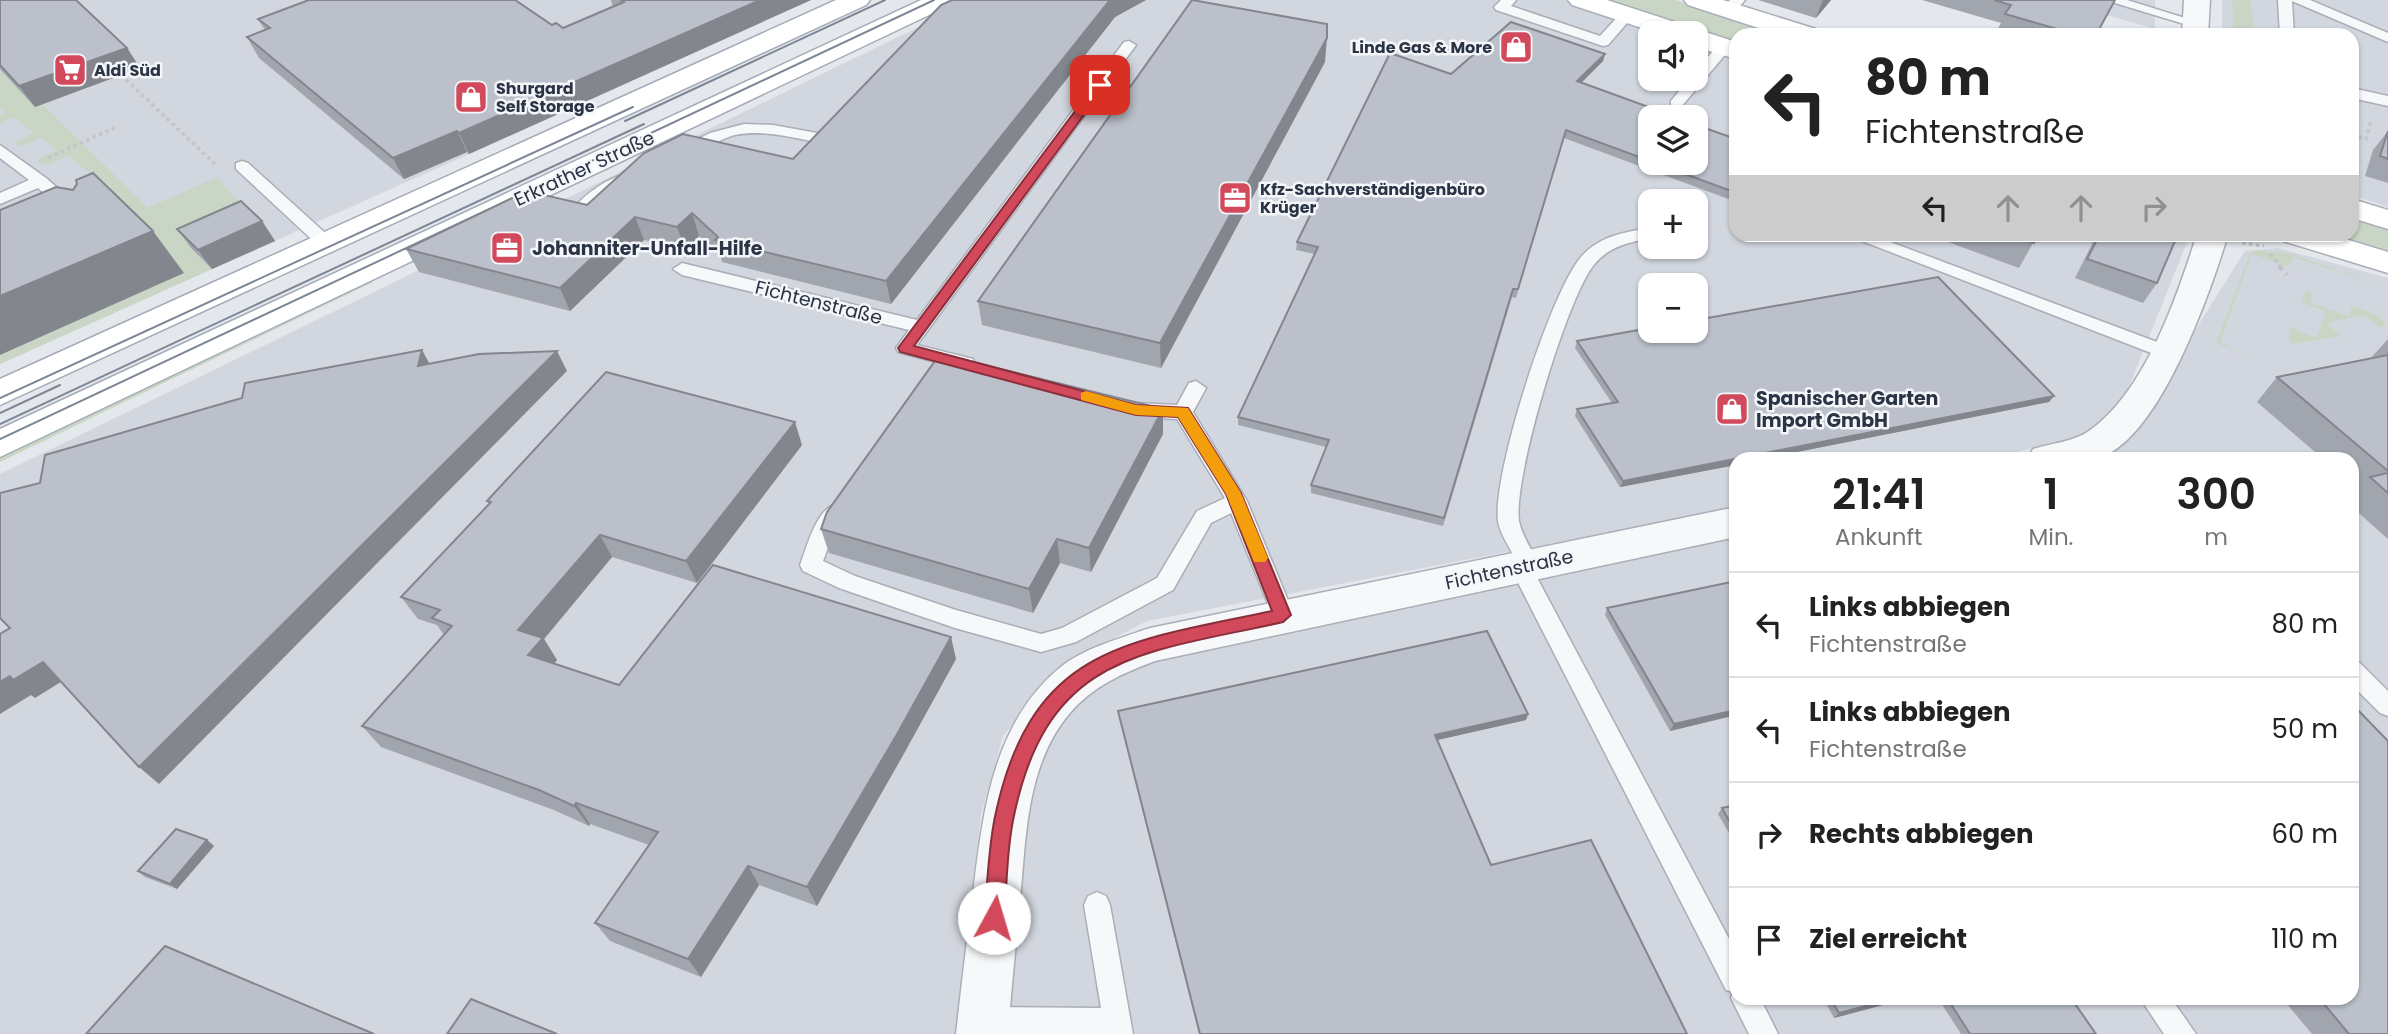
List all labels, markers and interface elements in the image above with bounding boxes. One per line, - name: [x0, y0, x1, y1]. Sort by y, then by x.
- map controls: [1638, 21, 1708, 343]
- button: sound: [1638, 21, 1708, 91]
- shop icon: Linde Gas & More: [1497, 28, 1535, 66]
- place label: Linde Gas & More: [1352, 36, 1492, 59]
- text: 80 m: [1865, 44, 1991, 112]
- supermarket icon: Aldi Süd: [51, 51, 89, 89]
- pin: [1070, 55, 1130, 115]
- icon: left: [1750, 56, 1841, 147]
- place label: Aldi Süd: [94, 59, 161, 82]
- icon: arrive: [1081, 66, 1119, 104]
- place label: Shurgard Self Storage: [496, 77, 595, 118]
- shop icon: Shurgard Self Storage: [452, 78, 490, 116]
- button: layers: [1638, 105, 1708, 175]
- text: Fichtenstraße: [1865, 109, 2084, 154]
- street label: Erkrather Straße: [509, 124, 659, 213]
- place label: Kfz-Sachverständigenbüro Krüger: [1260, 178, 1485, 219]
- office icon: Kfz-Sachverständigenbüro Krüger: [1216, 179, 1254, 217]
- button: +: [1638, 189, 1708, 259]
- icon: left: [1916, 189, 1954, 227]
- icon: ahead: [1989, 189, 2027, 227]
- icon: ahead: [2062, 189, 2100, 227]
- icon: right: [2135, 189, 2173, 227]
- office icon: Johanniter-Unfall-Hilfe: [488, 229, 526, 267]
- place label: Johanniter-Unfall-Hilfe: [532, 235, 763, 262]
- button: −: [1638, 273, 1708, 343]
- street label: Fichtenstraße: [752, 274, 885, 331]
- place label: Spanischer Garten Import GmbH: [1756, 385, 1938, 434]
- shop icon: Spanischer Garten Import GmbH: [1713, 390, 1751, 428]
- text: 21:41: [1832, 465, 1925, 524]
- text: 1: [2043, 465, 2059, 524]
- text: 300: [2176, 465, 2256, 524]
- text: Ankunft: [1835, 521, 1922, 553]
- text: Min.: [2028, 521, 2073, 553]
- text: m: [2204, 521, 2228, 553]
- street label: Fichtenstraße: [1443, 543, 1576, 596]
- text: Links abbiegen: [1809, 589, 2011, 625]
- icon: left: [1750, 606, 1788, 644]
- text: 80 m: [2272, 606, 2338, 642]
- text: Fichtenstraße: [1809, 628, 1967, 660]
- text: Links abbiegen: [1809, 694, 2011, 730]
- icon: left: [1750, 711, 1788, 749]
- text: 50 m: [2272, 711, 2338, 747]
- text: Fichtenstraße: [1809, 733, 1967, 765]
- icon: right: [1750, 816, 1788, 854]
- text: Rechts abbiegen: [1809, 816, 2034, 852]
- text: 60 m: [2271, 816, 2338, 852]
- position arrow: [957, 881, 1031, 955]
- icon: arrive: [1750, 921, 1788, 959]
- text: Ziel erreicht: [1809, 921, 1967, 957]
- text: 110 m: [2271, 921, 2338, 957]

